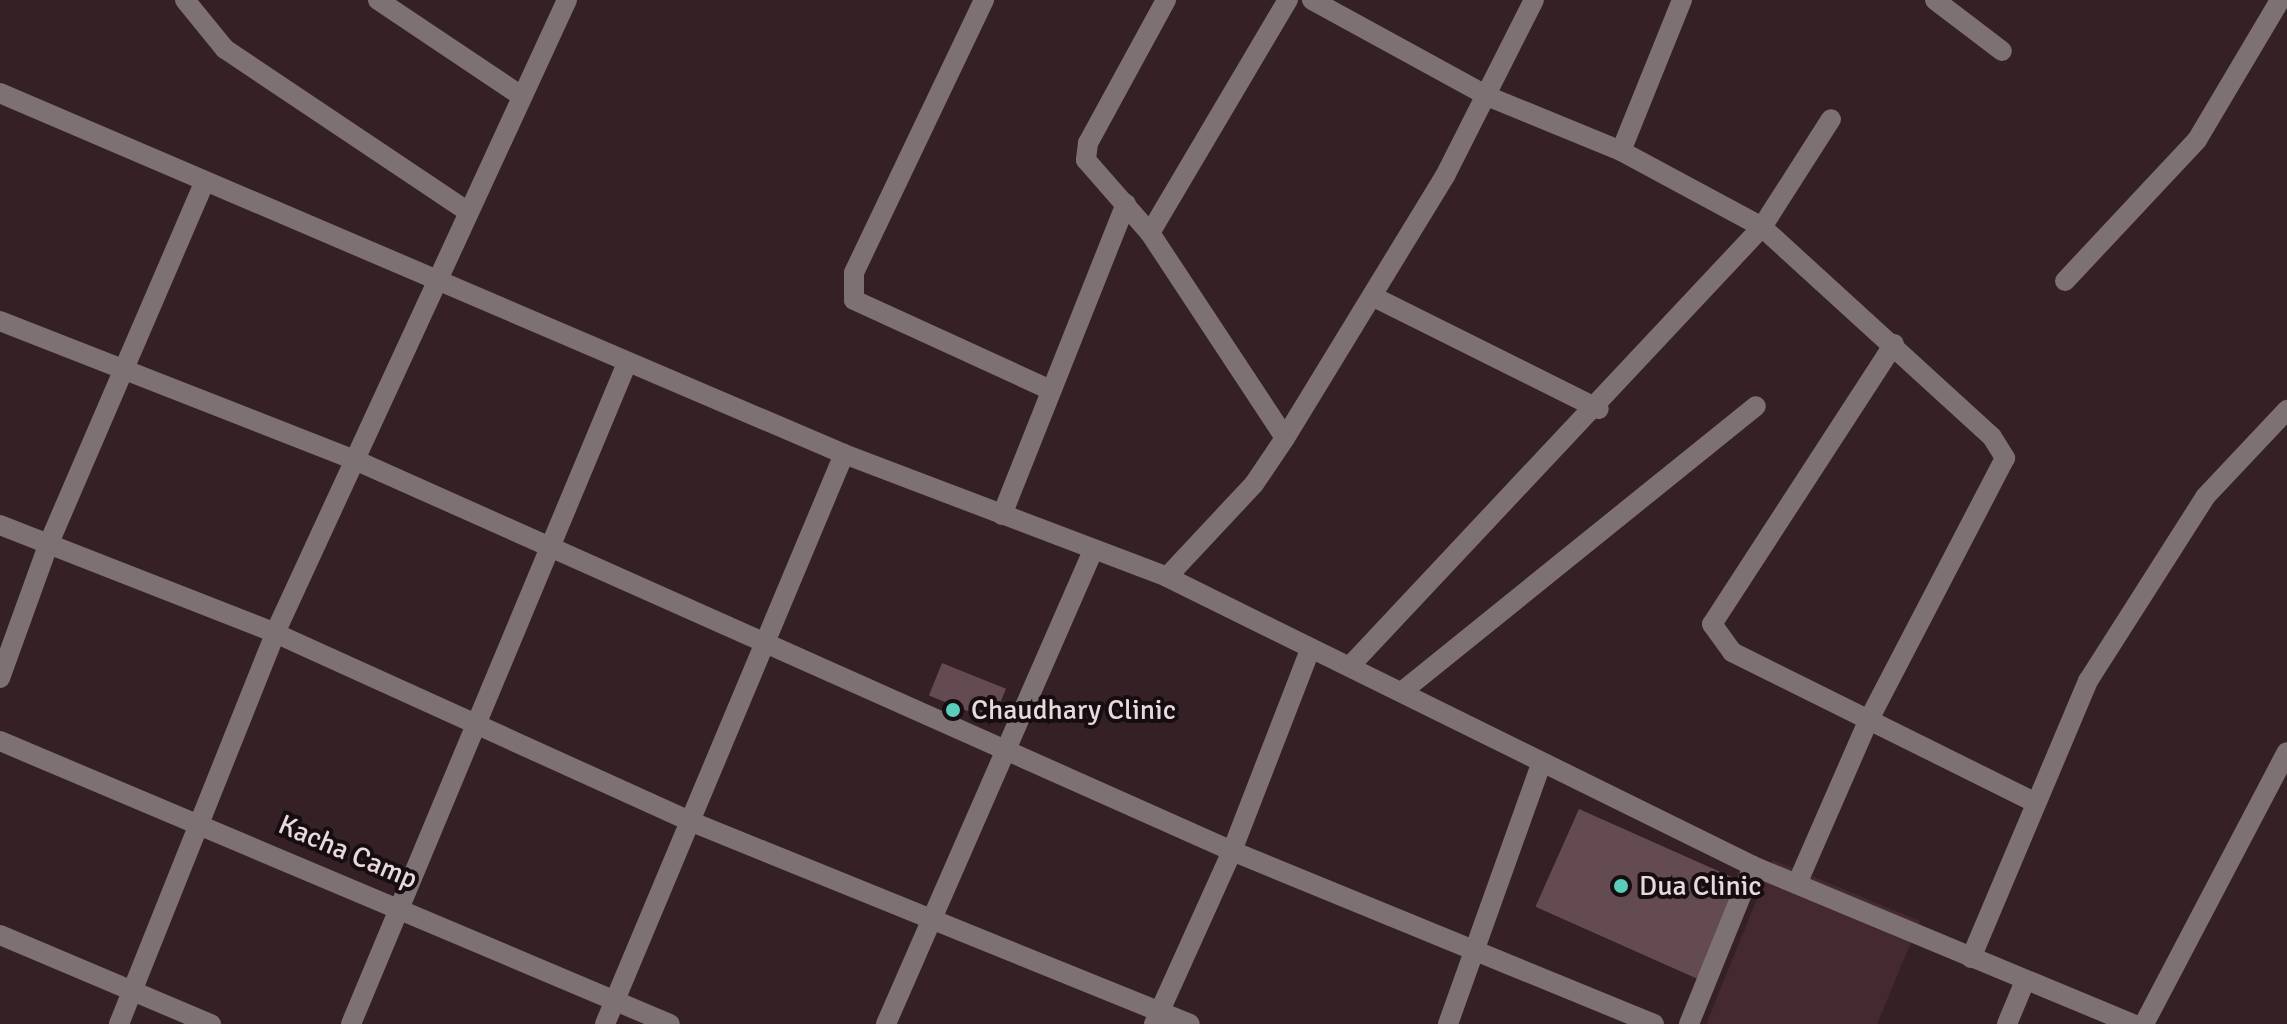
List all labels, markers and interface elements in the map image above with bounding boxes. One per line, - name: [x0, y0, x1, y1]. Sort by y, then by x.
- place label: Chaudhary Clinic: [971, 693, 1176, 727]
- marker: Chaudhary Clinic: [942, 699, 964, 721]
- street label: Kacha Camp: [273, 808, 423, 896]
- place label: Dua Clinic: [1639, 869, 1761, 903]
- marker: Dua Clinic: [1610, 875, 1632, 897]

